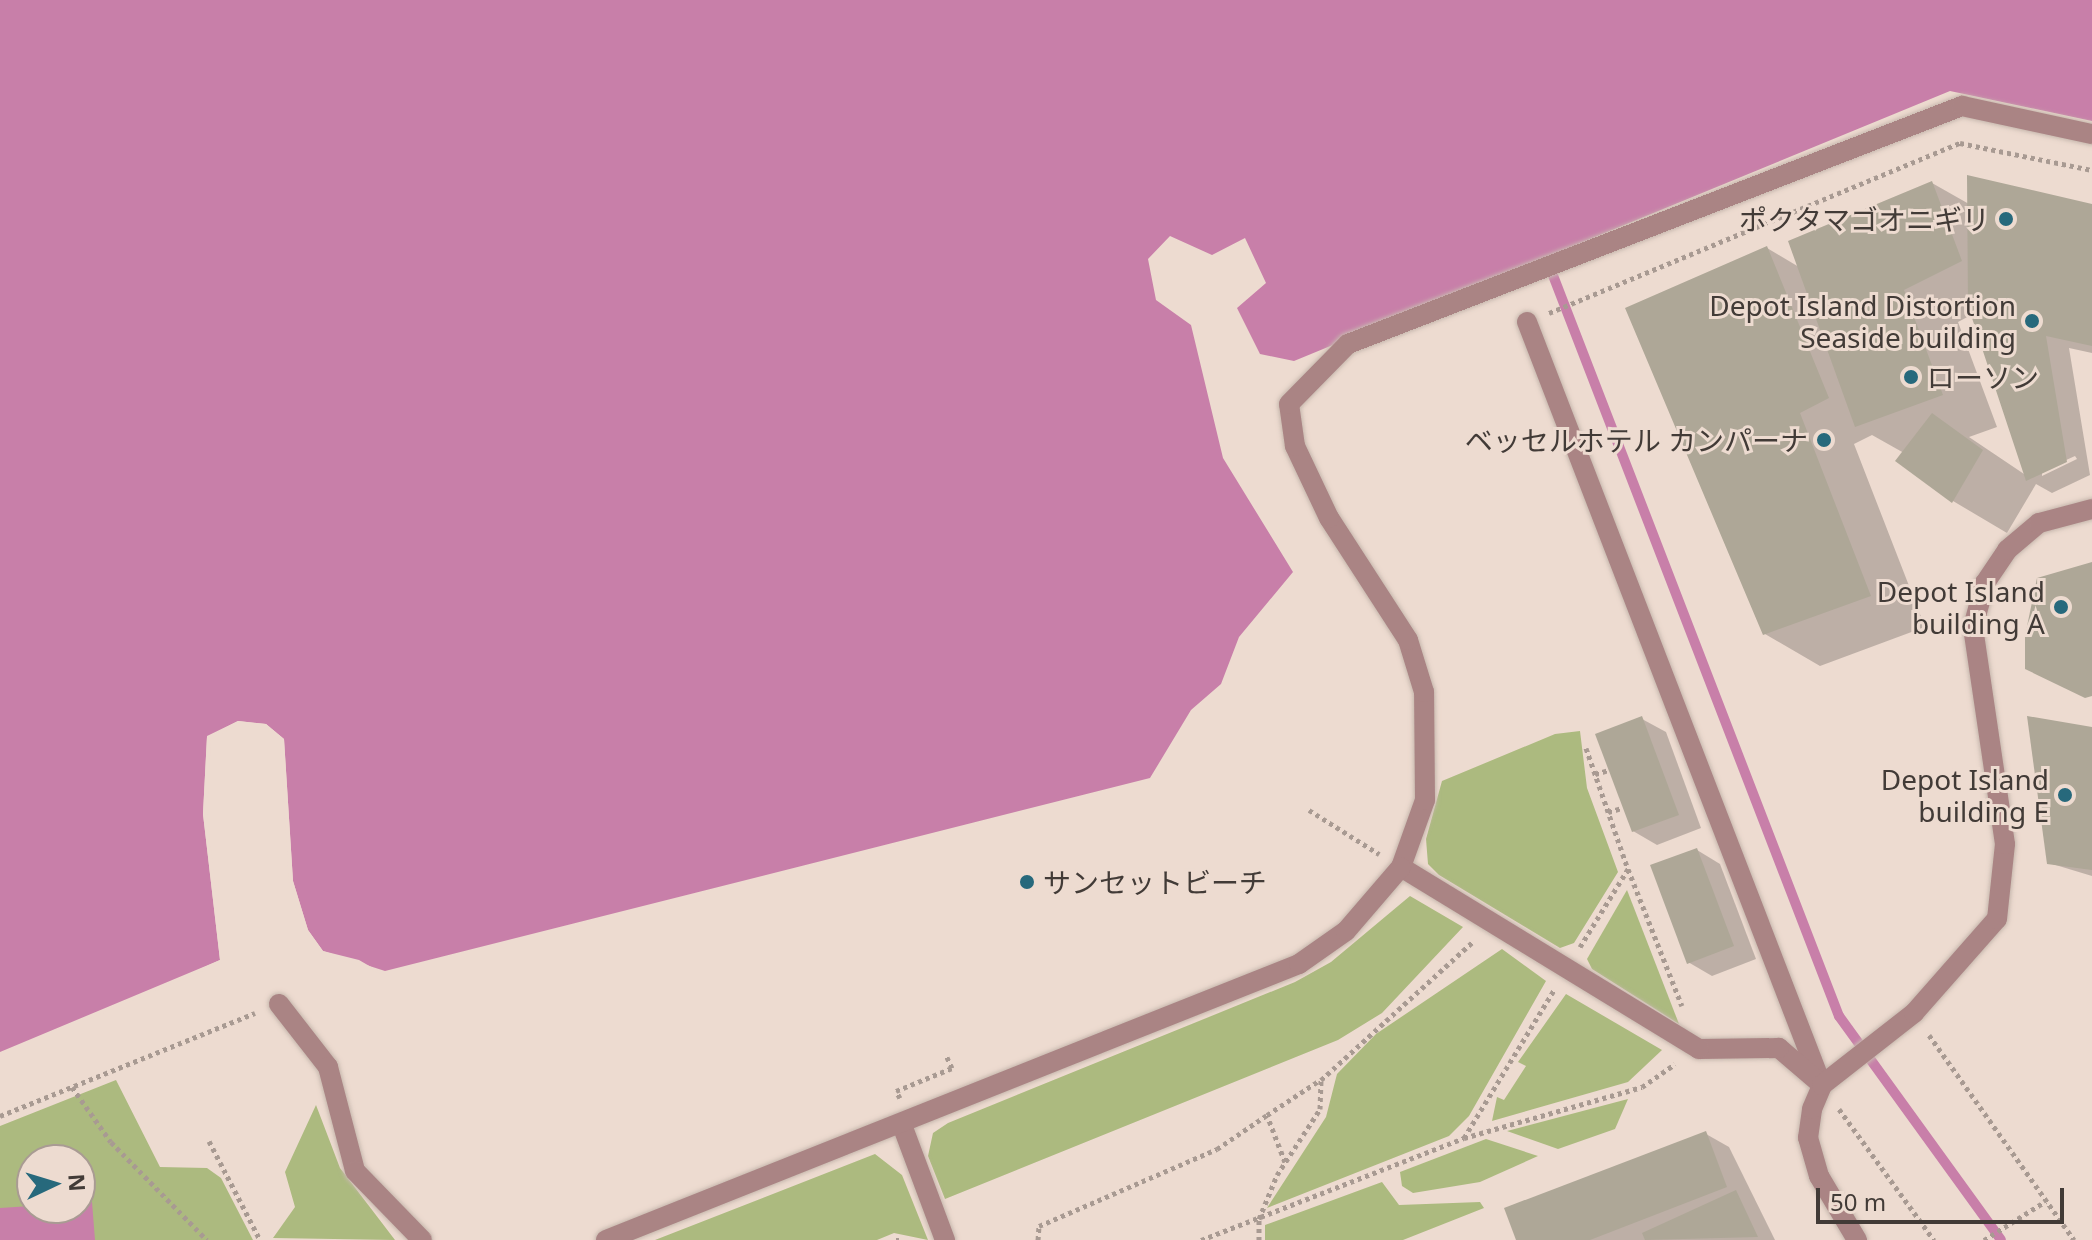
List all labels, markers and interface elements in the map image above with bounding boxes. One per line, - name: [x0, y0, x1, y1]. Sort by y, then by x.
- place label: ポクタマゴオニギリ: [1738, 202, 1990, 236]
- marker: ポクタマゴオニギリ: [1997, 210, 2015, 228]
- place label: Depot Island Distortion Seaside building: [1709, 288, 2016, 354]
- marker: Depot Island Distortion Seaside building: [2023, 312, 2041, 330]
- place label: ローソン: [1927, 360, 2039, 394]
- marker: ローソン: [1902, 368, 1920, 386]
- place label: ベッセルホテル カンパーナ: [1465, 423, 1808, 457]
- marker: ベッセルホテル カンパーナ: [1815, 431, 1833, 449]
- place label: Depot Island building A: [1877, 574, 2045, 640]
- marker: Depot Island building A: [2052, 598, 2070, 616]
- place label: Depot Island building E: [1881, 762, 2049, 828]
- marker: Depot Island building E: [2056, 786, 2074, 804]
- place label: サンセットビーチ: [1043, 865, 1267, 899]
- marker: サンセットビーチ: [1018, 873, 1036, 891]
- north arrow: [16, 1144, 96, 1224]
- text: N: [62, 1172, 94, 1192]
- scale bar: [1820, 1172, 2068, 1222]
- text: 50 m: [1830, 1185, 1886, 1218]

